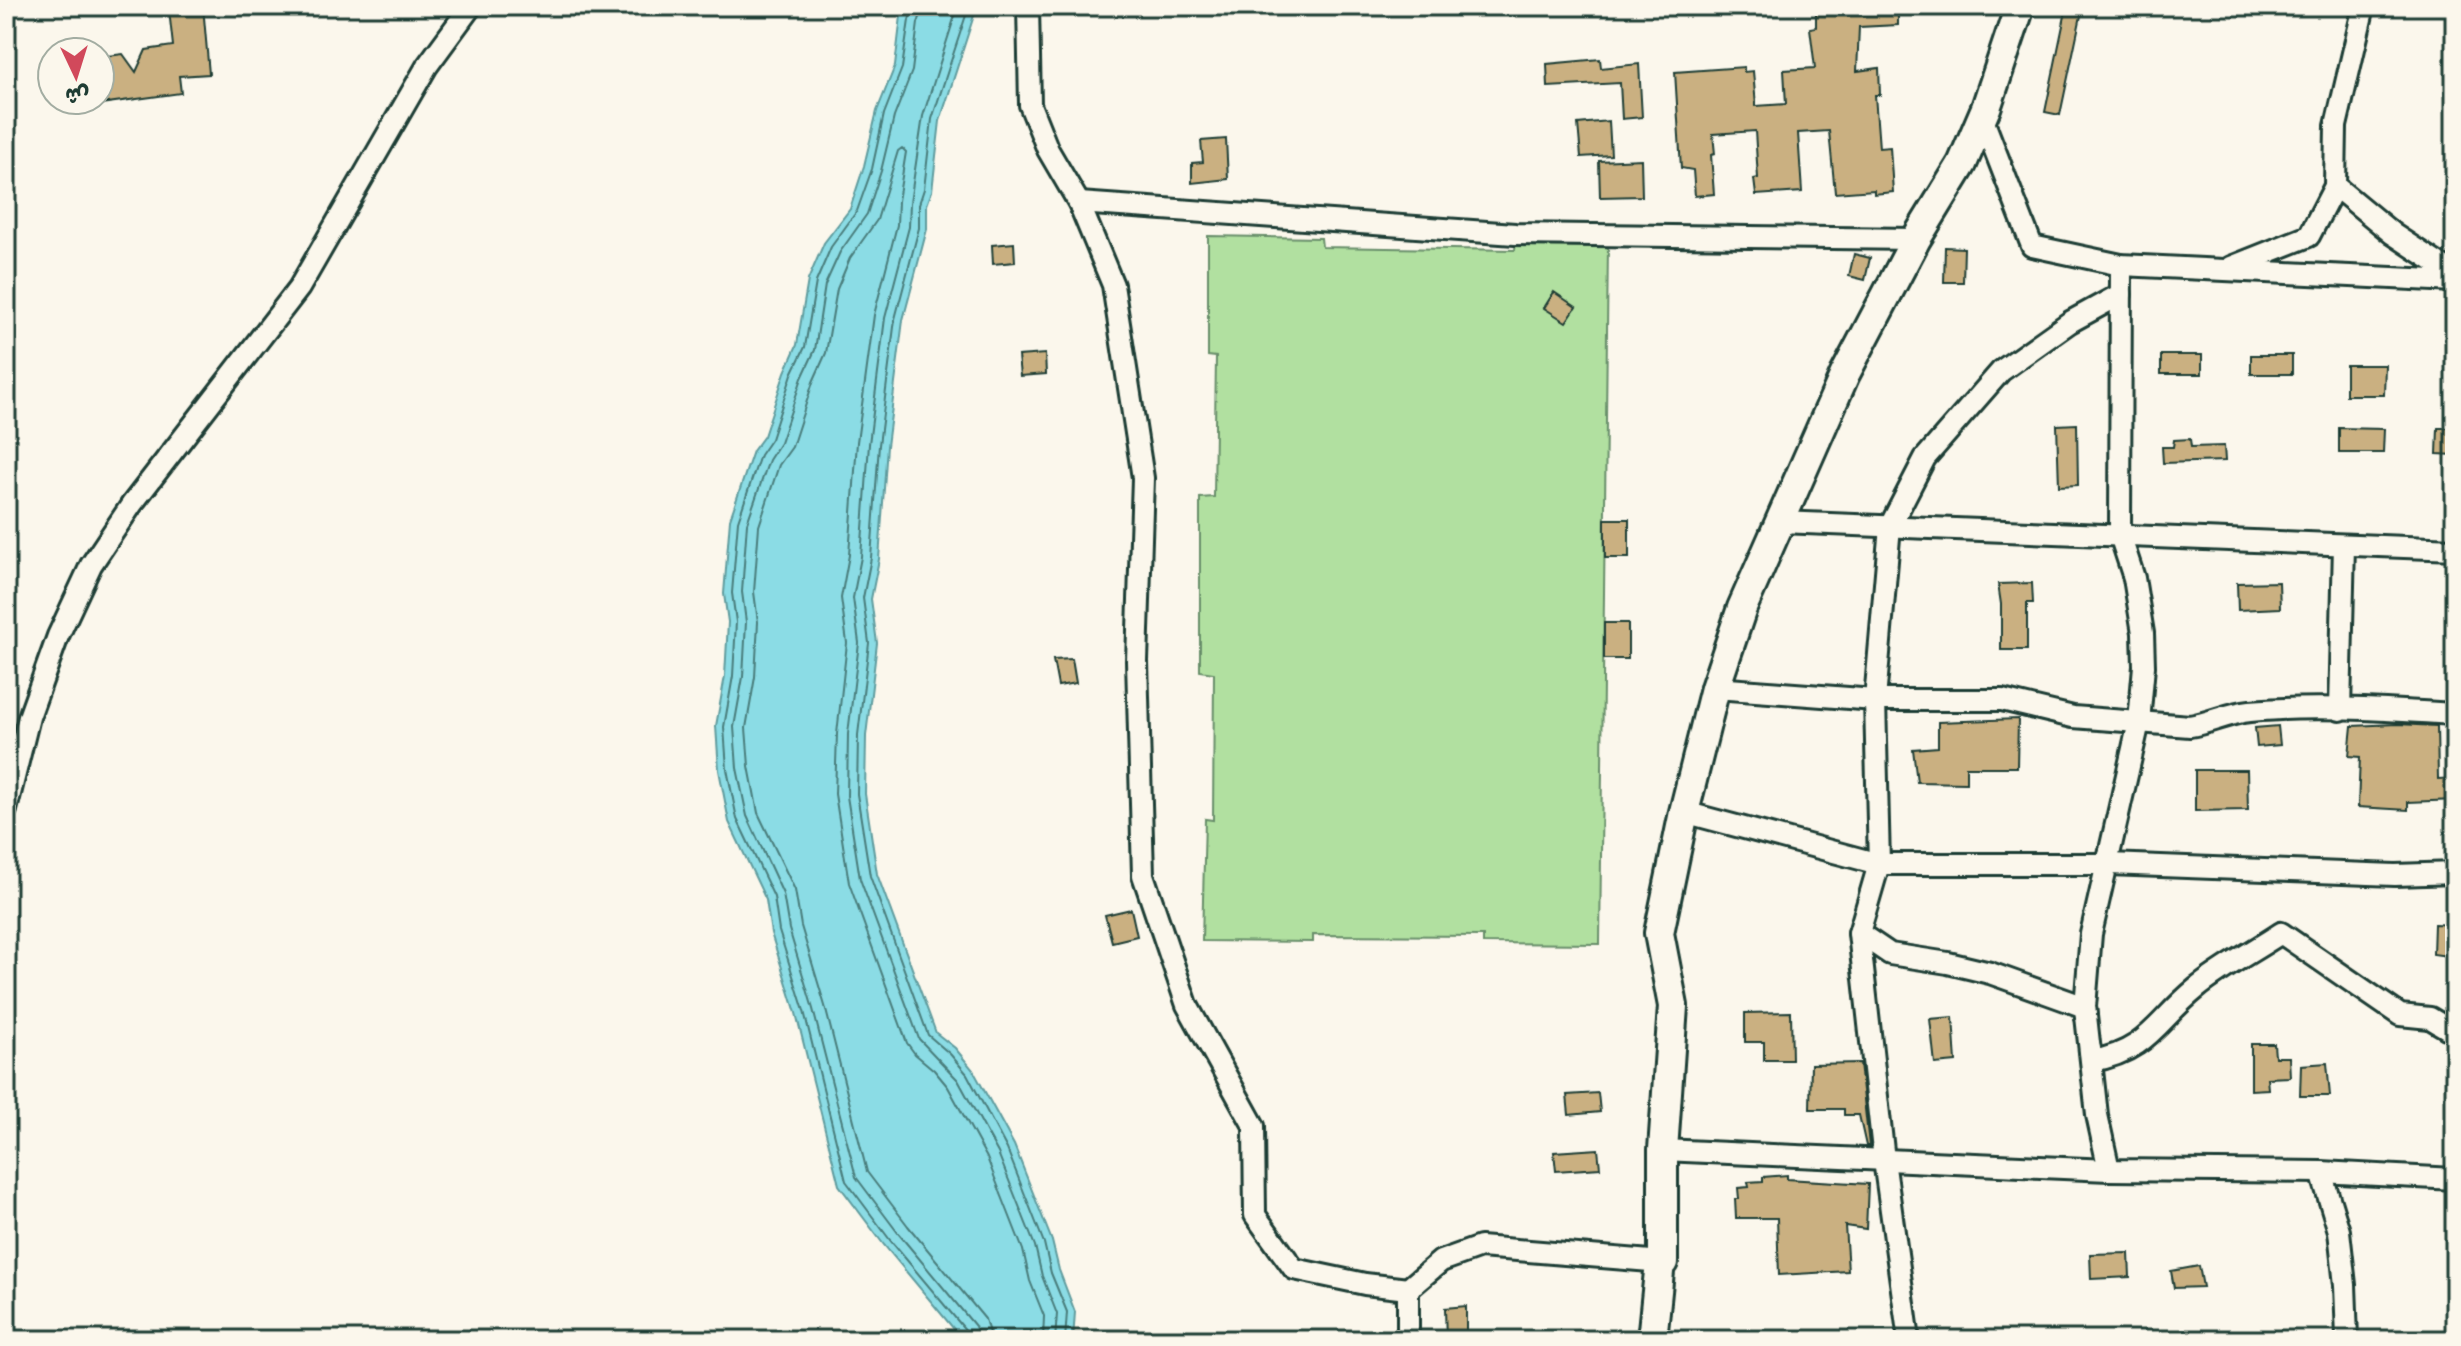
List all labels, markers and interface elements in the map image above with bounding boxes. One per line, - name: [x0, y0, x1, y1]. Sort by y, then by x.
- north arrow: [36, 36, 116, 116]
- text: ش: [64, 76, 90, 109]

